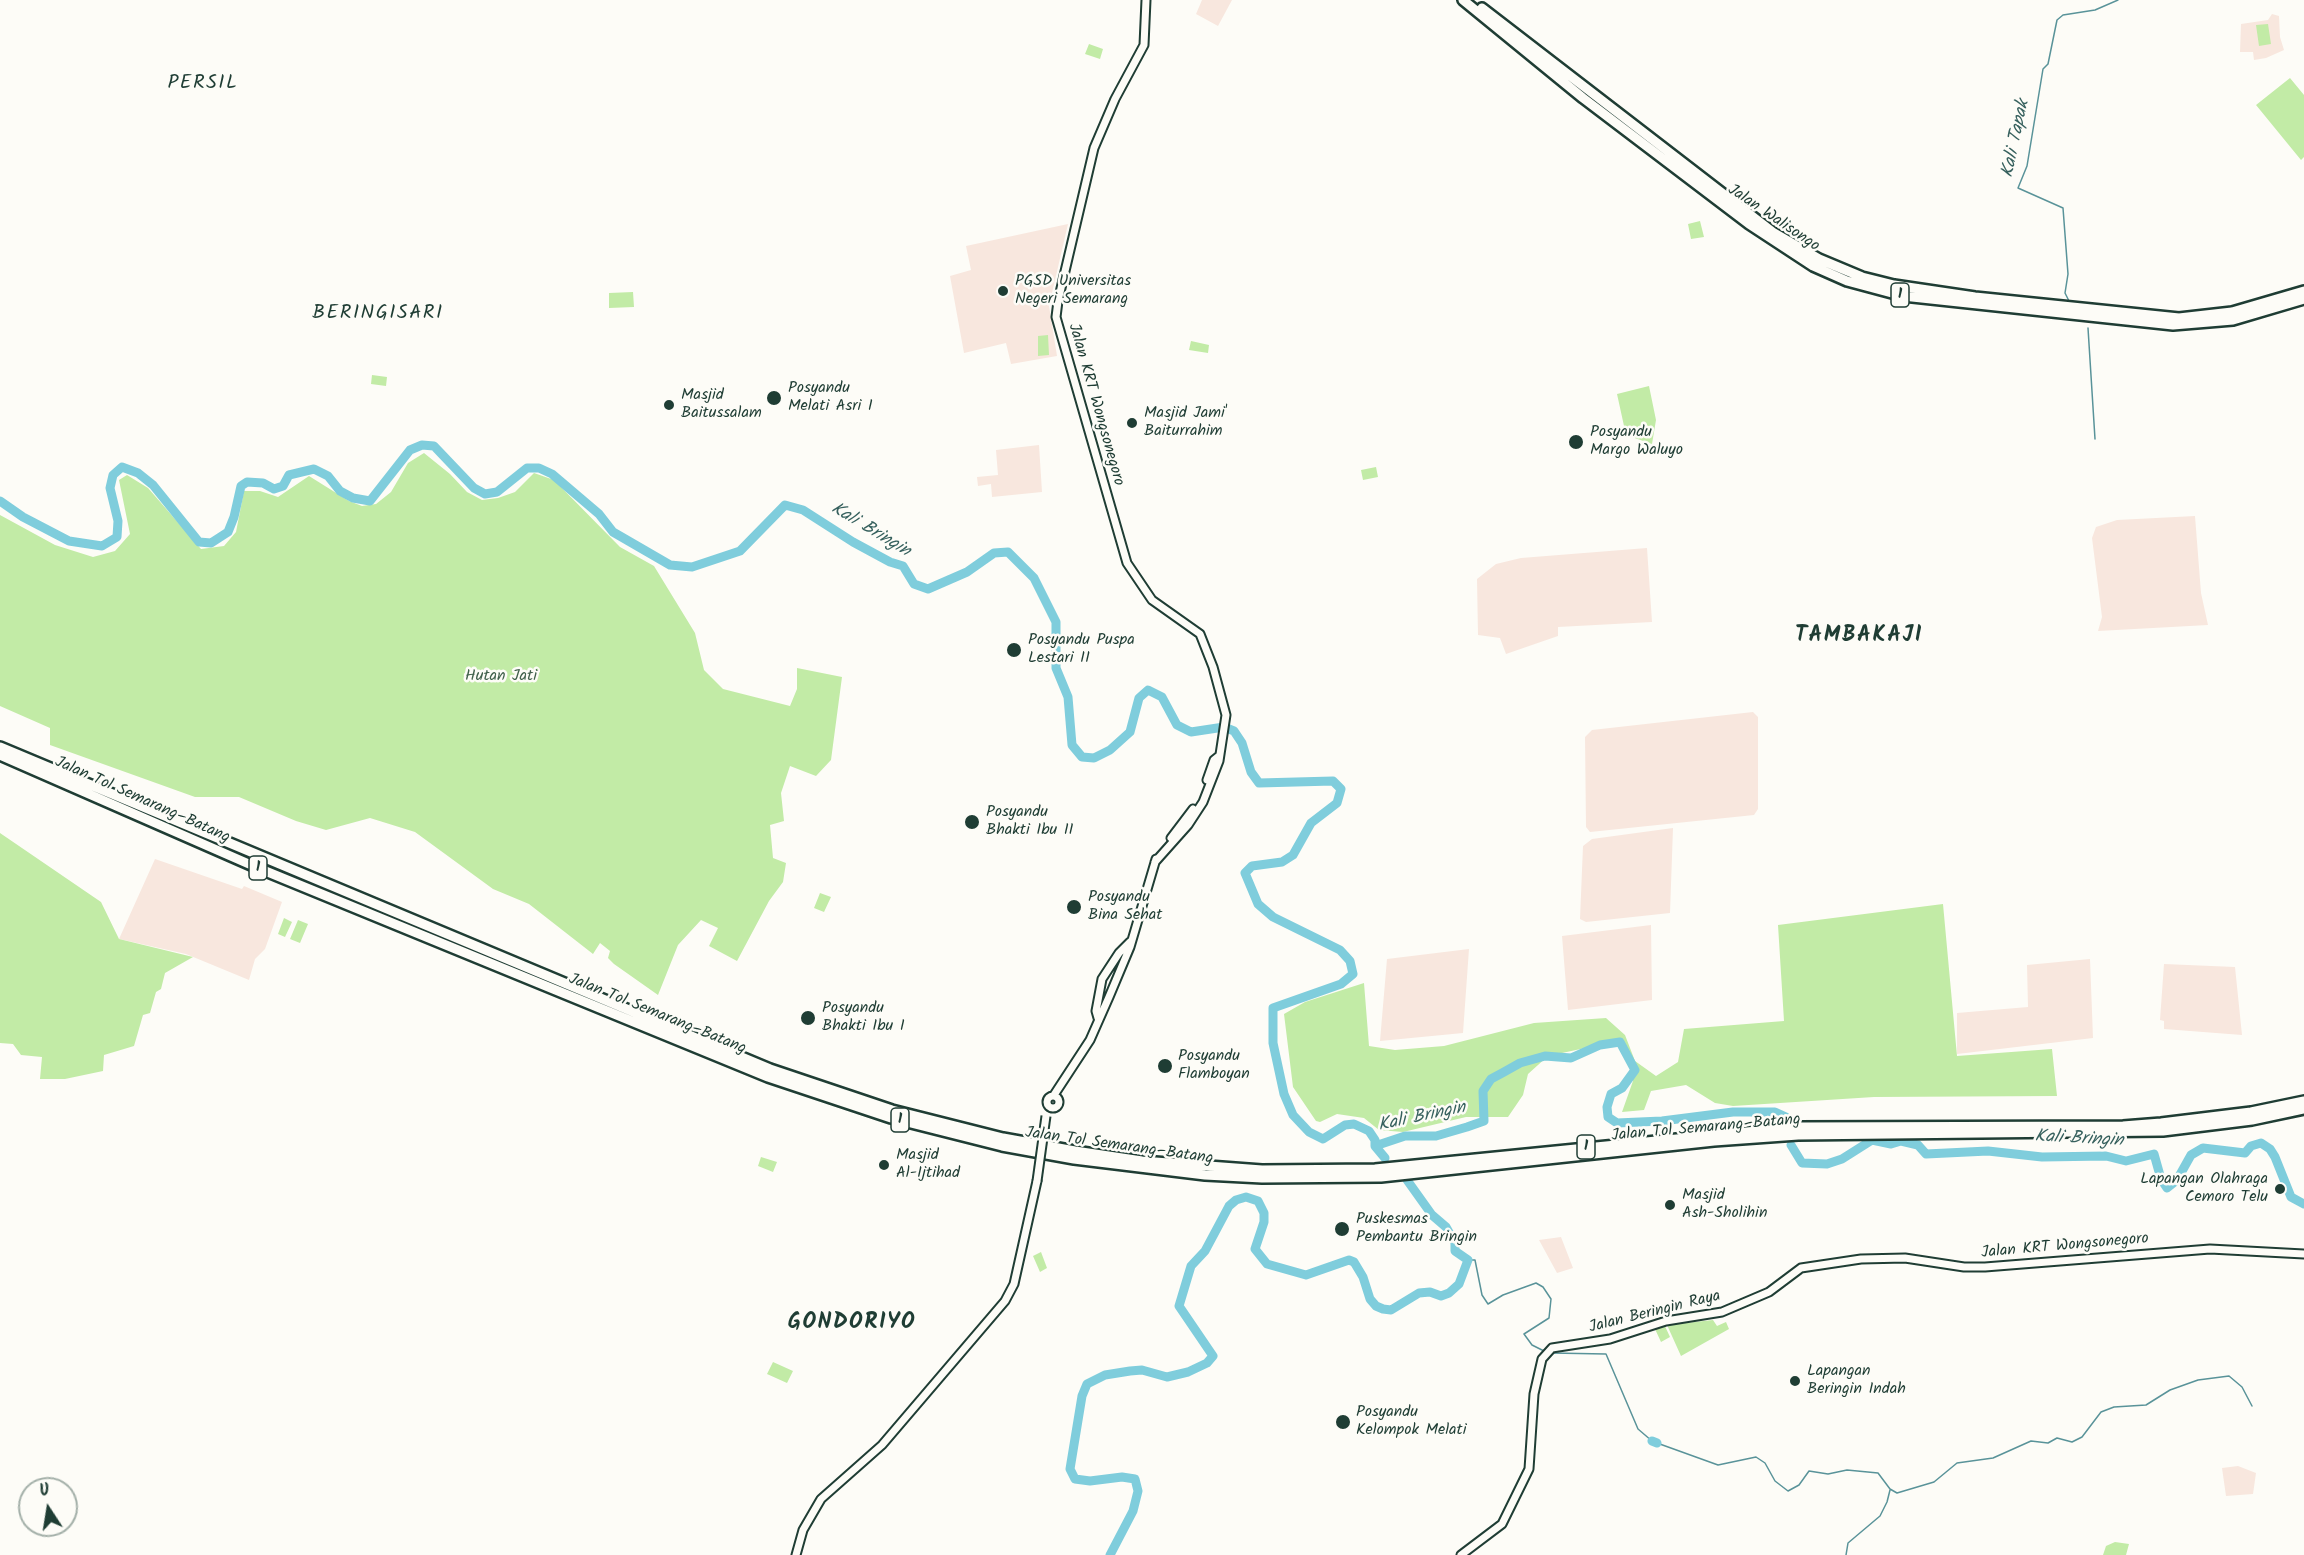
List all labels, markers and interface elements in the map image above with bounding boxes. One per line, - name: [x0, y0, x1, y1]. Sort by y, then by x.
- district label: PERSIL: [168, 73, 238, 97]
- water label: Kali Tapak: [1998, 98, 2036, 180]
- street label: Jalan Walisongo: [1723, 181, 1823, 257]
- place label: PGSD Universitas Negeri Semarang: [1015, 272, 1131, 310]
- road number: 1: [1891, 283, 1909, 307]
- marker: PGSD Universitas Negeri Semarang: [996, 284, 1010, 298]
- district label: BERINGISARI: [312, 303, 444, 327]
- street label: Jalan KRT Wongsonegoro: [1063, 322, 1127, 488]
- place label: Posyandu Melati Asri I: [788, 379, 873, 417]
- place label: Masjid Baitussalam: [681, 386, 762, 424]
- marker: Posyandu Melati Asri I: [765, 389, 783, 407]
- marker: Masjid Baitussalam: [662, 398, 676, 412]
- place label: Masjid Jami' Baiturrahim: [1144, 404, 1227, 442]
- marker: Masjid Jami' Baiturrahim: [1125, 416, 1139, 430]
- place label: Posyandu Margo Waluyo: [1590, 423, 1683, 461]
- marker: Posyandu Margo Waluyo: [1567, 433, 1585, 451]
- water label: Kali Bringin: [826, 499, 914, 563]
- district label: TAMBAKAJI: [1795, 624, 1923, 650]
- place label: Posyandu Puspa Lestari II: [1028, 631, 1135, 669]
- marker: Posyandu Puspa Lestari II: [1005, 641, 1023, 659]
- park label: Hutan Jati: [465, 667, 537, 687]
- street label: Jalan Tol Semarang–Batang: [51, 754, 233, 848]
- place label: Posyandu Bhakti Ibu II: [986, 803, 1074, 841]
- marker: Posyandu Bhakti Ibu II: [963, 813, 981, 831]
- road number: 1: [249, 856, 267, 880]
- place label: Posyandu Bina Sehat: [1088, 888, 1162, 926]
- marker: Posyandu Bina Sehat: [1065, 898, 1083, 916]
- street label: Jalan Tol Semarang–Batang: [565, 971, 749, 1059]
- place label: Posyandu Bhakti Ibu I: [822, 999, 905, 1037]
- marker: Posyandu Bhakti Ibu I: [799, 1009, 817, 1027]
- place label: Posyandu Flamboyan: [1178, 1047, 1250, 1085]
- marker: Posyandu Flamboyan: [1156, 1057, 1174, 1075]
- water label: Kali Bringin: [1376, 1098, 1468, 1138]
- road number: 1: [891, 1108, 909, 1132]
- street label: Jalan Tol Semarang–Batang: [1611, 1111, 1801, 1147]
- street label: Jalan Tol Semarang–Batang: [1024, 1124, 1214, 1170]
- water label: Kali Bringin: [2034, 1127, 2124, 1153]
- road number: 1: [1577, 1135, 1595, 1159]
- place label: Masjid Al-Ijtihad: [896, 1146, 960, 1184]
- marker: Masjid Al-Ijtihad: [877, 1158, 891, 1172]
- place label: Lapangan Olahraga Cemoro Telu: [2140, 1170, 2268, 1208]
- marker: Lapangan Olahraga Cemoro Telu: [2273, 1182, 2287, 1196]
- place label: Masjid Ash-Sholihin: [1682, 1186, 1767, 1224]
- marker: Masjid Ash-Sholihin: [1663, 1198, 1677, 1212]
- place label: Puskesmas Pembantu Bringin: [1356, 1210, 1477, 1248]
- marker: Puskesmas Pembantu Bringin: [1333, 1220, 1351, 1238]
- street label: Jalan KRT Wongsonegoro: [1980, 1230, 2150, 1264]
- street label: Jalan Beringin Raya: [1587, 1287, 1723, 1339]
- district label: GONDORIYO: [788, 1311, 916, 1337]
- place label: Lapangan Beringin Indah: [1807, 1362, 1906, 1400]
- marker: Lapangan Beringin Indah: [1788, 1374, 1802, 1388]
- place label: Posyandu Kelompok Melati: [1356, 1403, 1467, 1441]
- marker: Posyandu Kelompok Melati: [1334, 1413, 1352, 1431]
- north arrow: [18, 1477, 78, 1537]
- text: U: [37, 1478, 52, 1504]

